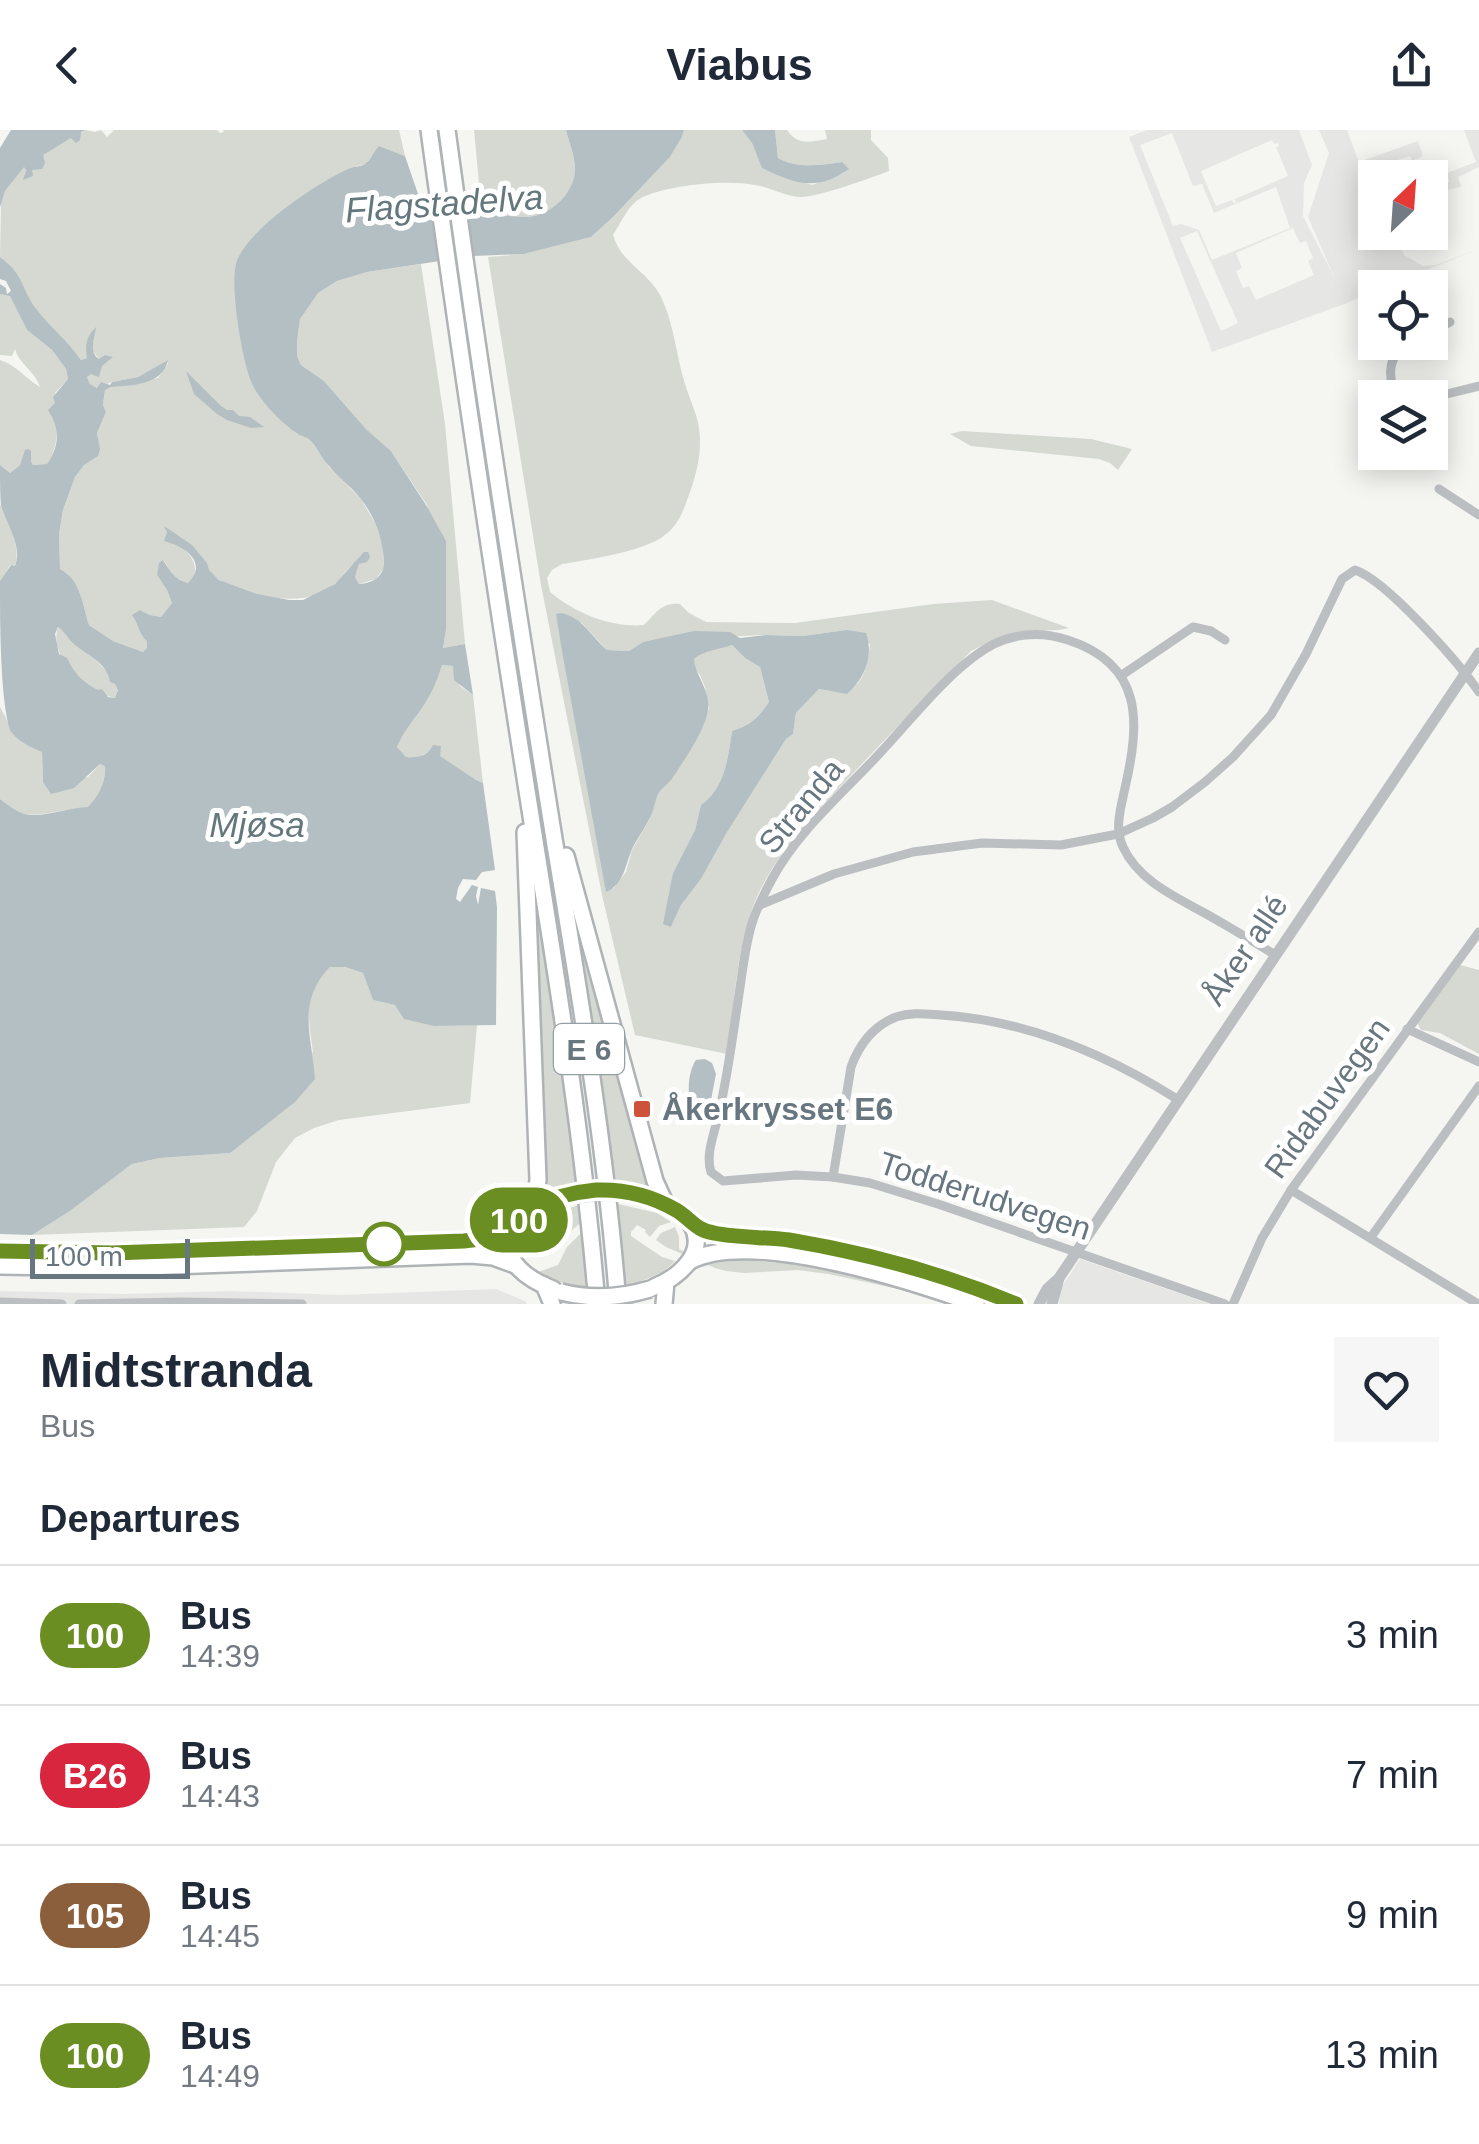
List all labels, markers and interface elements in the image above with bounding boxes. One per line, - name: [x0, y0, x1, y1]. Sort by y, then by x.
- icon: back: [40, 38, 95, 93]
- icon: share: [1384, 38, 1439, 93]
- text: Viabus: [666, 39, 813, 90]
- north arrow: [1358, 160, 1448, 250]
- map controls: [1358, 160, 1448, 470]
- water label: Flagstadelva: [344, 177, 544, 229]
- button: locate: [1358, 270, 1448, 360]
- button: layers: [1358, 380, 1448, 470]
- street label: Stranda: [751, 751, 851, 860]
- water label: Mjøsa: [209, 805, 305, 844]
- street label: Åker allé: [1195, 888, 1295, 1012]
- street label: Ridabuvegen: [1257, 1011, 1397, 1185]
- road number: E 6: [554, 1024, 624, 1074]
- place label: Åkerkrysset E6: [662, 1091, 893, 1127]
- marker: Åkerkrysset E6: [631, 1098, 653, 1120]
- street label: Todderudvegen: [875, 1145, 1095, 1247]
- line badge: 100: [462, 1188, 576, 1252]
- text: 100: [490, 1201, 548, 1240]
- unlabelled marker: [363, 1223, 405, 1265]
- scale bar: [30, 1234, 190, 1278]
- text: 100 m: [45, 1241, 123, 1272]
- button: heart: [1334, 1337, 1439, 1442]
- text: Midtstranda: [40, 1344, 312, 1397]
- text: Bus: [40, 1408, 95, 1444]
- text: Departures: [40, 1498, 241, 1540]
- text: Bus: [180, 1595, 252, 1637]
- text: 3 min: [1346, 1614, 1439, 1656]
- text: 100: [66, 1616, 124, 1655]
- text: 14:39: [180, 1638, 260, 1674]
- text: Bus: [180, 1735, 252, 1777]
- text: 7 min: [1346, 1754, 1439, 1796]
- text: B26: [63, 1756, 127, 1795]
- text: 14:43: [180, 1778, 260, 1814]
- text: Bus: [180, 1875, 252, 1917]
- text: 9 min: [1346, 1894, 1439, 1936]
- text: 105: [66, 1896, 124, 1935]
- text: 14:45: [180, 1918, 260, 1954]
- text: Bus: [180, 2015, 252, 2057]
- text: 13 min: [1325, 2034, 1439, 2076]
- text: 100: [66, 2036, 124, 2075]
- text: 14:49: [180, 2058, 260, 2094]

